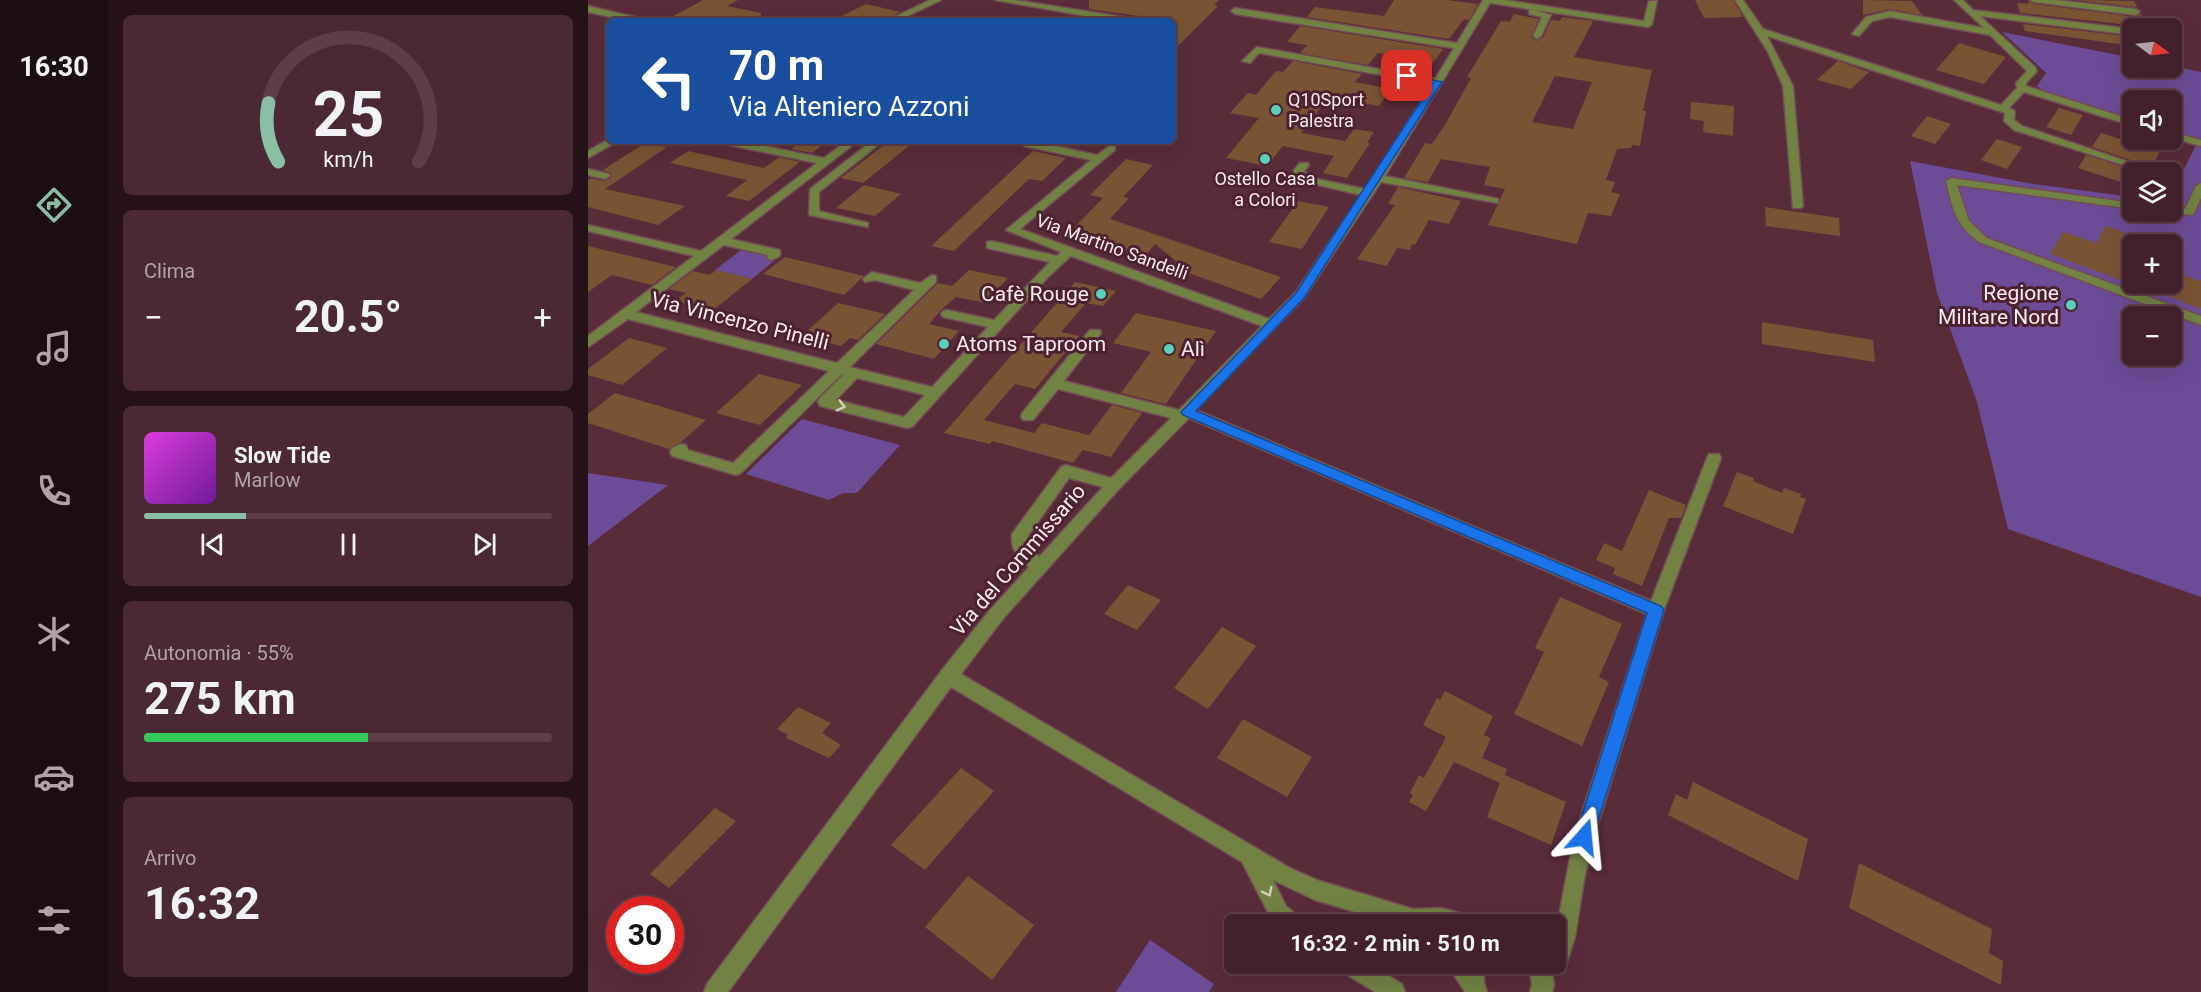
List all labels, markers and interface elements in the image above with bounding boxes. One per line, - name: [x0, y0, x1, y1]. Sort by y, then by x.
- north arrow: [2122, 18, 2182, 78]
- map controls: [2122, 18, 2182, 366]
- text: 70 m: [729, 41, 824, 90]
- icon: left: [630, 42, 708, 120]
- pin: [1381, 50, 1432, 101]
- text: 16:30: [19, 51, 89, 83]
- icon: arrive: [1390, 59, 1423, 92]
- text: 25: [312, 78, 384, 151]
- place label: Q10Sport Palestra: [1288, 89, 1364, 131]
- button: sound: [2122, 90, 2182, 150]
- text: Via Alteniero Azzoni: [729, 91, 969, 123]
- marker: Q10Sport Palestra: [1269, 103, 1283, 117]
- text: km/h: [323, 148, 373, 173]
- marker: Ostello Casa a Colori: [1258, 152, 1272, 166]
- button: layers: [2122, 162, 2182, 222]
- place label: Ostello Casa a Colori: [1214, 168, 1316, 210]
- icon: directions: [33, 184, 75, 226]
- street label: Via Martino Sandelli: [1033, 209, 1191, 284]
- button: +: [2122, 234, 2182, 294]
- text: Clima: [144, 259, 195, 283]
- place label: Regione Militare Nord: [1938, 281, 2059, 329]
- place label: Cafè Rouge: [981, 282, 1089, 306]
- street label: Via Vincenzo Pinelli: [648, 287, 832, 355]
- marker: Cafè Rouge: [1094, 287, 1108, 301]
- text: 20.5°: [294, 290, 402, 343]
- text: −: [144, 298, 163, 337]
- text: +: [533, 298, 552, 337]
- marker: Regione Militare Nord: [2064, 298, 2078, 312]
- button: −: [2122, 306, 2182, 366]
- icon: music: [33, 327, 75, 369]
- place label: Atoms Taproom: [956, 332, 1106, 356]
- marker: Atoms Taproom: [937, 337, 951, 351]
- place label: Alì: [1181, 337, 1205, 361]
- marker: Alì: [1162, 342, 1176, 356]
- one-way arrow: [835, 399, 845, 411]
- text: Slow Tide: [234, 443, 331, 468]
- text: Marlow: [234, 468, 300, 492]
- icon: phone: [33, 470, 75, 512]
- street label: Via del Commissario: [946, 479, 1090, 641]
- icon: previous: [196, 528, 229, 561]
- icon: pause: [332, 528, 365, 561]
- icon: next: [468, 528, 501, 561]
- icon: climate: [33, 613, 75, 655]
- text: Autonomia · 55%: [144, 641, 294, 665]
- text: 275 km: [144, 672, 296, 725]
- icon: car: [33, 756, 75, 798]
- position arrow: [1552, 805, 1616, 869]
- text: Arrivo: [144, 846, 196, 870]
- text: 16:32: [144, 877, 260, 930]
- one-way arrow: [1261, 886, 1272, 896]
- speed limit sign: 30: [606, 896, 684, 974]
- icon: filters: [33, 899, 75, 941]
- text: 16:32 · 2 min · 510 m: [1290, 931, 1500, 956]

